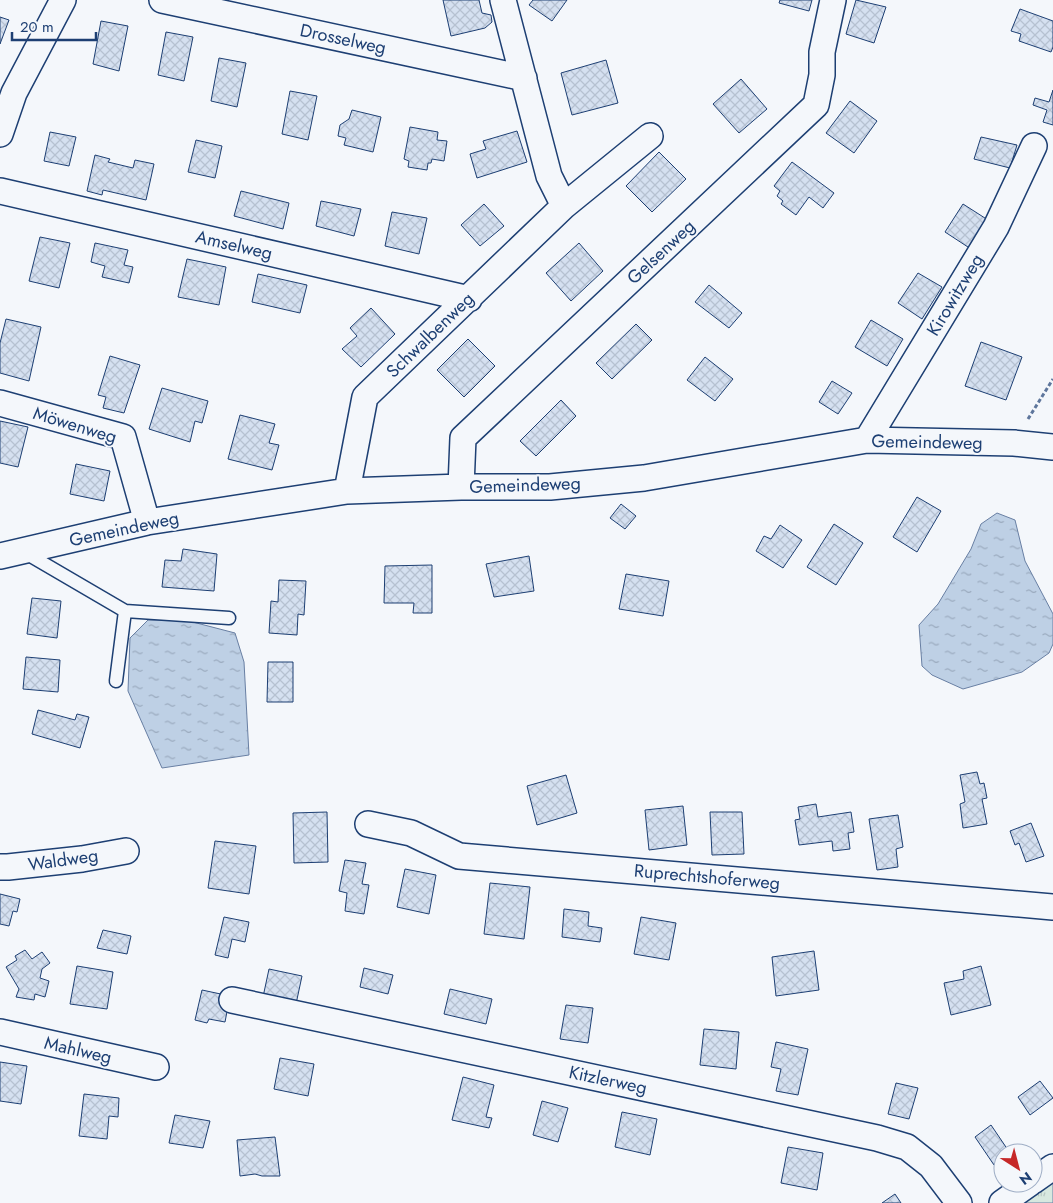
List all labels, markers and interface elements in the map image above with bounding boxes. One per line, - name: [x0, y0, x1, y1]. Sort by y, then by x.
- scale bar: [12, 10, 96, 42]
- text: 20 m: [20, 16, 54, 38]
- street label: Drosselweg: [298, 17, 388, 61]
- street label: Gelsenweg: [621, 214, 701, 290]
- street label: Amselweg: [193, 224, 275, 266]
- street label: Kirowitzweg: [920, 249, 990, 341]
- street label: Schwalbenweg: [380, 286, 480, 384]
- street label: Möwenweg: [30, 400, 120, 450]
- street label: Gemeindeweg: [871, 428, 983, 456]
- street label: Gemeindeweg: [469, 470, 581, 500]
- street label: Gemeindeweg: [67, 505, 181, 553]
- street label: Waldweg: [26, 842, 100, 878]
- street label: Ruprechtshoferweg: [633, 858, 781, 896]
- street label: Mahlweg: [42, 1030, 114, 1070]
- street label: Kitzlerweg: [567, 1059, 649, 1101]
- north arrow: [993, 1143, 1043, 1193]
- text: N: [1015, 1167, 1036, 1190]

